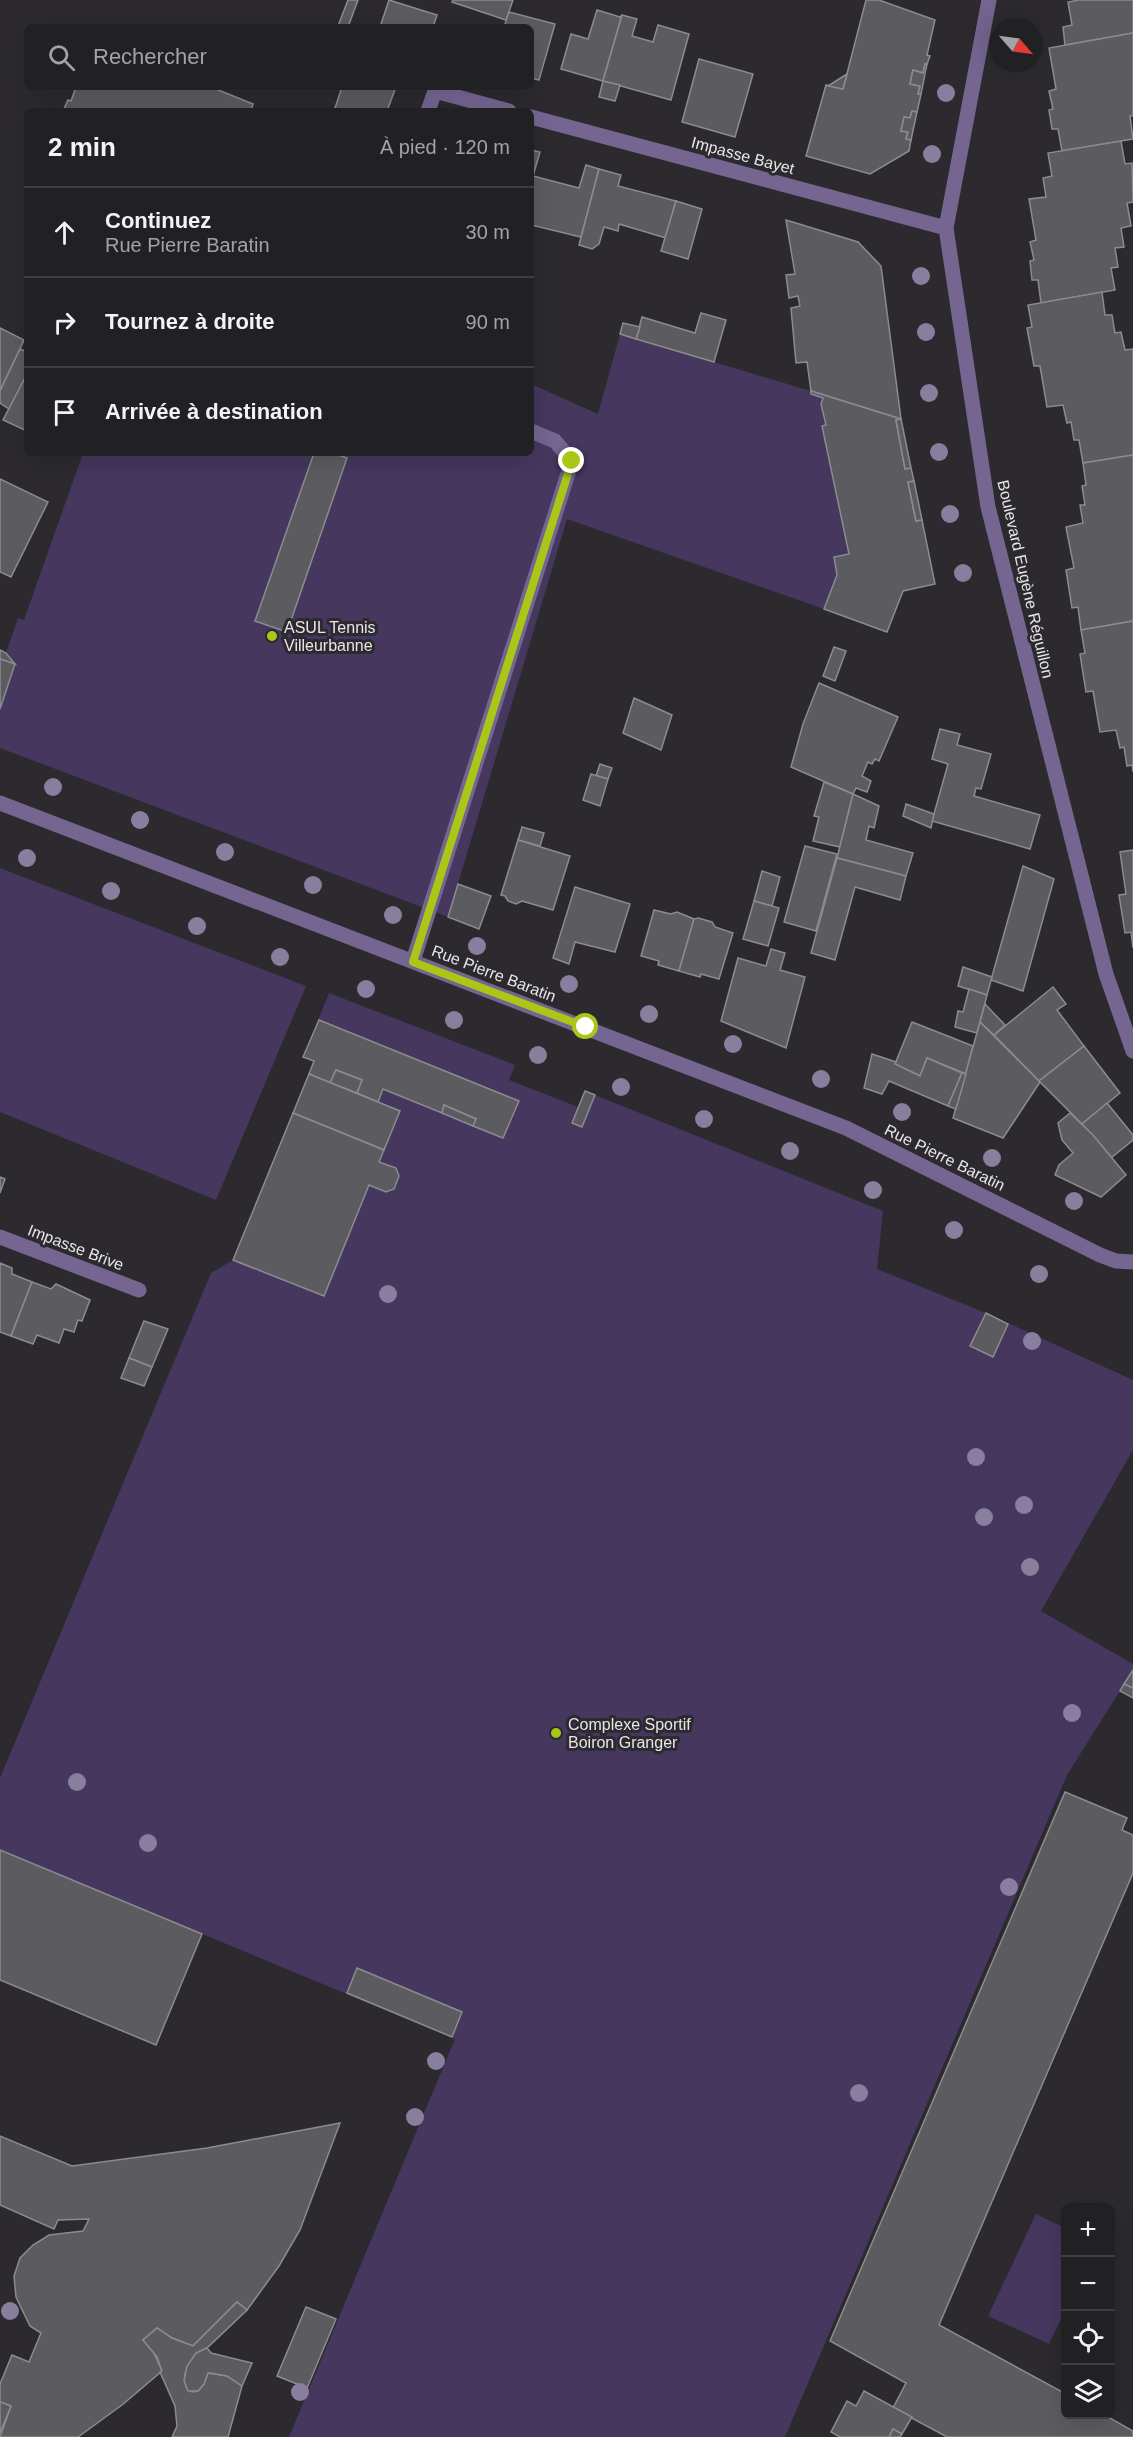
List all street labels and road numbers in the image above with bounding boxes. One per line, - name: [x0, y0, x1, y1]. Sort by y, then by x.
- street label: Impasse Bayet: [690, 134, 797, 178]
- street label: Boulevard Eugène Réguillon: [994, 478, 1057, 680]
- street label: Rue Pierre Baratin: [429, 942, 558, 1005]
- street label: Rue Pierre Baratin: [882, 1121, 1008, 1194]
- street label: Impasse Brive: [25, 1221, 126, 1274]

